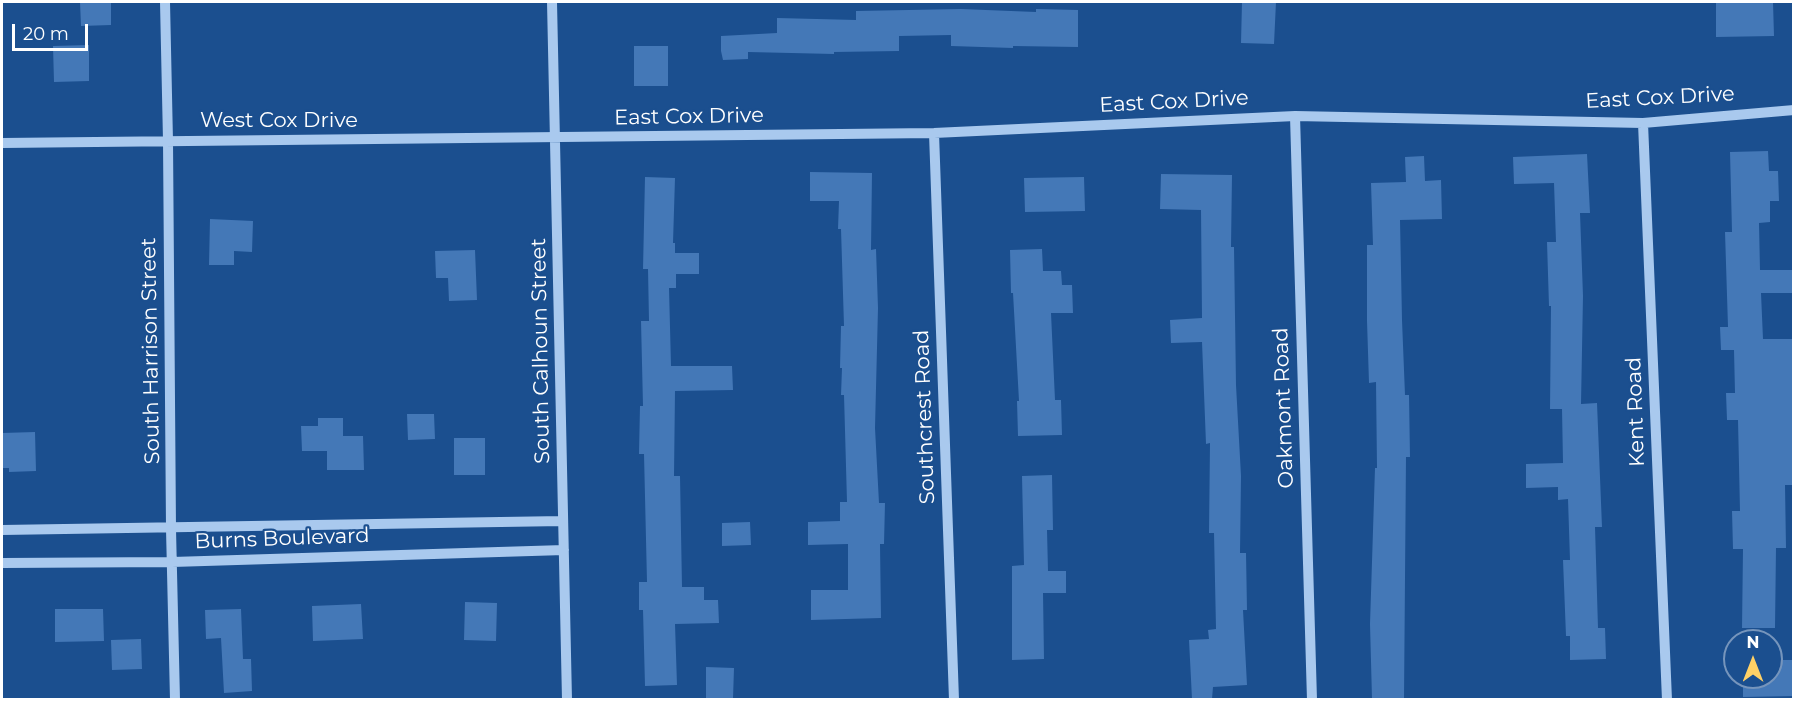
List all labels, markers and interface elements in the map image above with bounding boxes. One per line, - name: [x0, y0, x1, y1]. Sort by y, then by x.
- scale bar: [15, 12, 92, 50]
- text: 20 m: [23, 23, 69, 45]
- street label: East Cox Drive: [1585, 82, 1735, 114]
- street label: East Cox Drive: [1099, 86, 1249, 118]
- street label: East Cox Drive: [614, 103, 764, 131]
- street label: West Cox Drive: [200, 108, 358, 134]
- street label: South Harrison Street: [136, 237, 166, 465]
- street label: South Calhoun Street: [526, 238, 556, 464]
- street label: Oakmont Road: [1269, 327, 1299, 489]
- street label: Southcrest Road: [909, 329, 941, 505]
- street label: Kent Road: [1621, 356, 1651, 468]
- street label: Burns Boulevard: [194, 523, 370, 555]
- north arrow: [1723, 629, 1783, 689]
- text: N: [1747, 633, 1759, 652]

